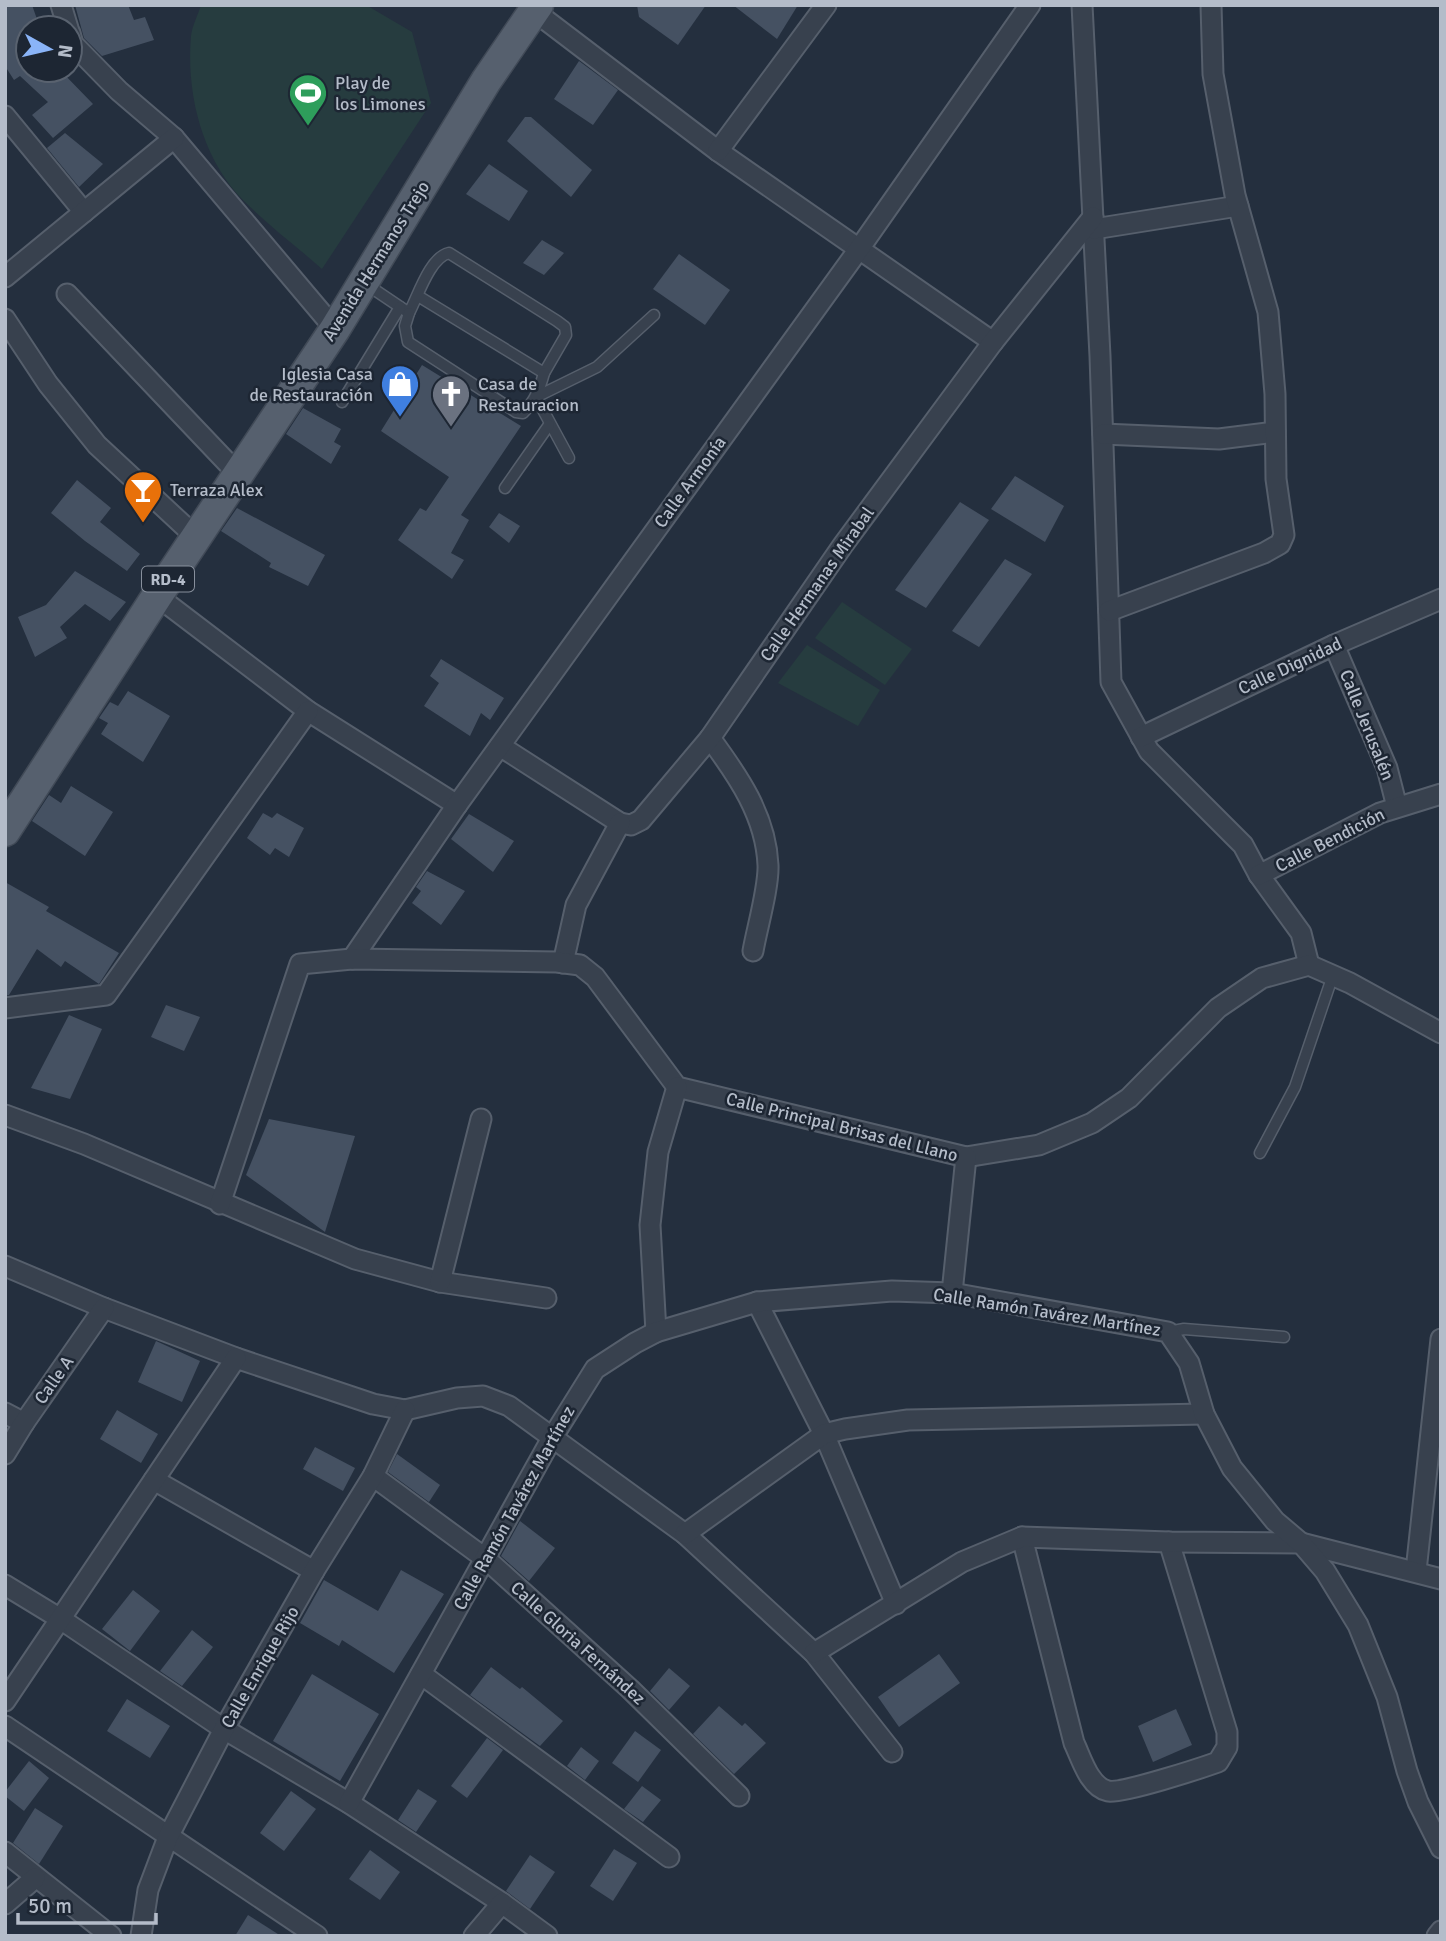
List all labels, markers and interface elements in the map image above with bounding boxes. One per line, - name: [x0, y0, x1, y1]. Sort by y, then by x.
- north arrow: [14, 14, 84, 84]
- text: N: [52, 43, 78, 59]
- sports icon: Play de los Limones: [287, 72, 329, 127]
- place label: Play de los Limones: [335, 72, 426, 115]
- street label: Avenida Hermanos Trejo: [318, 177, 434, 345]
- place label: Iglesia Casa de Restauración: [249, 363, 373, 406]
- shop icon: Iglesia Casa de Restauración: [379, 363, 421, 418]
- church icon: Casa de Restauracion: [430, 373, 472, 428]
- place label: Casa de Restauracion: [478, 373, 579, 416]
- street label: Calle Armonía: [649, 432, 731, 532]
- bar icon: Terraza Alex: [122, 469, 164, 524]
- place label: Terraza Alex: [170, 479, 264, 501]
- street label: Calle Hermanas Mirabal: [755, 502, 879, 666]
- road number: RD-4: [142, 566, 194, 592]
- street label: Calle Dignidad: [1235, 632, 1345, 700]
- street label: Calle Jerusalén: [1335, 666, 1399, 784]
- street label: Calle Bendición: [1272, 803, 1388, 877]
- street label: Calle Principal Brisas del Llano: [724, 1088, 960, 1166]
- street label: Calle Ramón Tavárez Martínez: [932, 1283, 1162, 1341]
- street label: Calle A: [29, 1352, 79, 1408]
- street label: Calle Ramón Tavárez Martínez: [449, 1402, 579, 1614]
- street label: Calle Gloria Fernández: [506, 1577, 650, 1709]
- street label: Calle Enrique Rijo: [216, 1602, 304, 1732]
- scale bar: [18, 1882, 156, 1926]
- text: 50 m: [28, 1893, 72, 1919]

